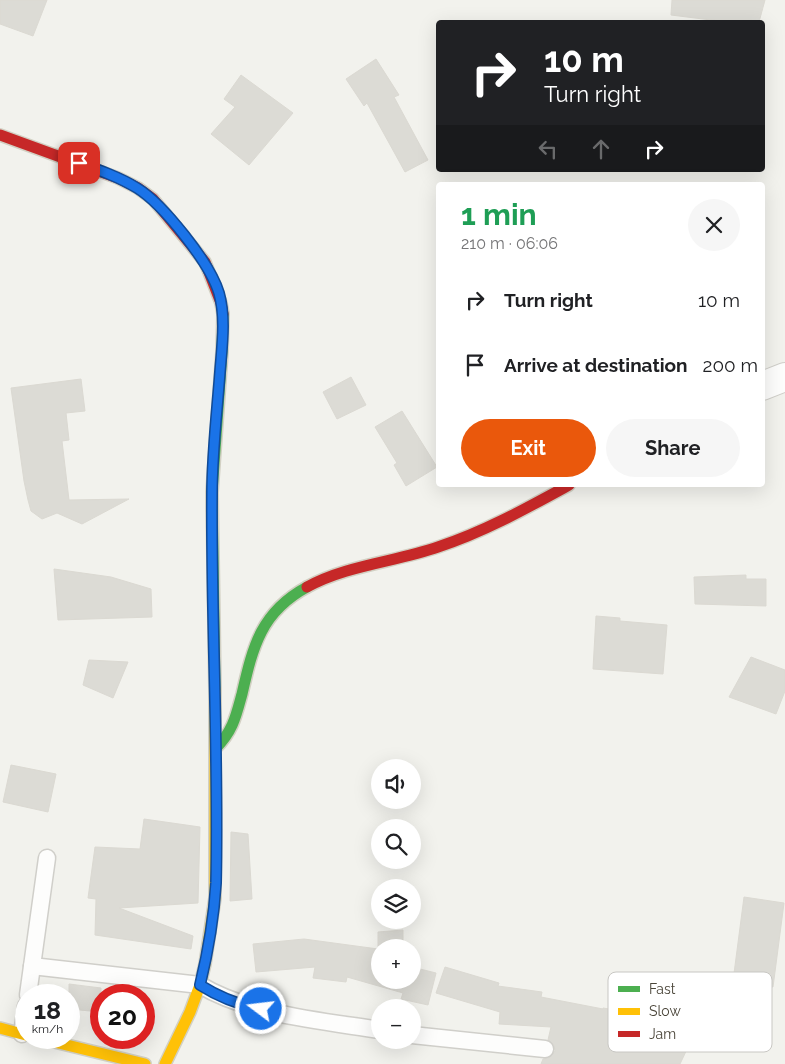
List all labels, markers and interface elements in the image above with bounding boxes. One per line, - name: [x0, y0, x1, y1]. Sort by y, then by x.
- text: 10 m: [544, 39, 624, 80]
- icon: right: [461, 40, 526, 105]
- text: Turn right: [544, 81, 641, 107]
- icon: left: [534, 135, 562, 163]
- icon: ahead: [587, 135, 615, 163]
- icon: right: [640, 135, 668, 163]
- pin: [58, 142, 100, 184]
- icon: arrive: [65, 149, 93, 177]
- text: 1 min: [461, 197, 537, 232]
- button: close: [688, 199, 740, 251]
- text: 210 m · 06:06: [461, 234, 558, 253]
- icon: right: [461, 286, 489, 314]
- text: Turn right: [504, 289, 593, 311]
- text: 10 m: [698, 289, 740, 311]
- icon: arrive: [461, 351, 489, 379]
- text: Arrive at destination: [504, 354, 688, 376]
- text: 200 m: [703, 354, 758, 376]
- button: Exit: [461, 419, 596, 477]
- button: Share: [606, 419, 740, 477]
- map controls: [371, 759, 421, 1049]
- button: sound: [371, 759, 421, 809]
- button: search: [371, 819, 421, 869]
- button: layers: [371, 879, 421, 929]
- button: +: [371, 939, 421, 989]
- legend: [608, 972, 772, 1052]
- text: Fast: [649, 981, 676, 997]
- position arrow: [234, 982, 286, 1034]
- speed limit sign: 20: [90, 984, 155, 1049]
- text: 18: [34, 995, 61, 1025]
- button: −: [371, 999, 421, 1049]
- text: Slow: [649, 1003, 681, 1019]
- text: km/h: [32, 1022, 63, 1036]
- text: Jam: [649, 1026, 676, 1042]

